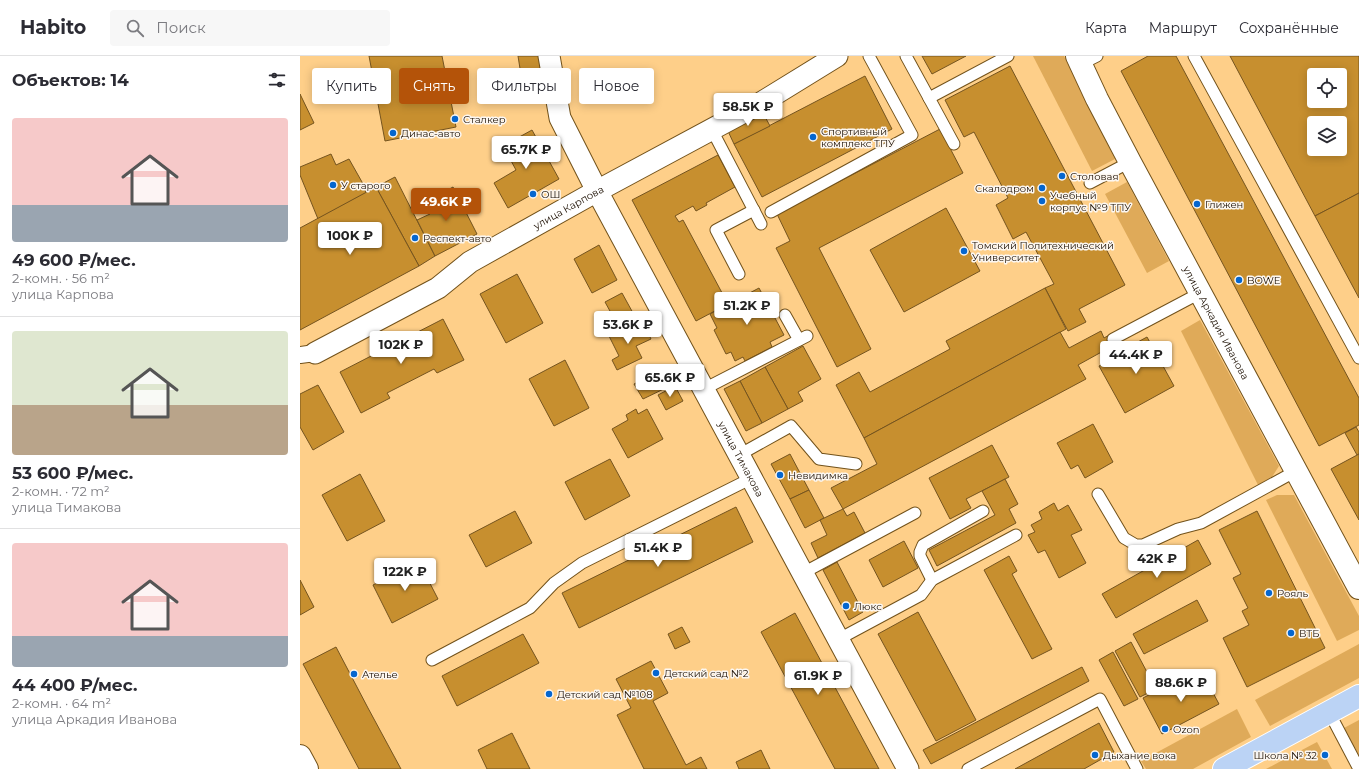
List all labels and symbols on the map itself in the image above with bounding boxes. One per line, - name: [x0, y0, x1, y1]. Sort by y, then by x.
- pin: 58.5K ₽: [711, 93, 785, 127]
- place label: Сталкер: [463, 113, 506, 126]
- marker: Сталкер: [450, 114, 460, 124]
- place label: Спортивный комплекс ТПУ: [821, 125, 895, 150]
- place label: Динас-авто: [401, 127, 461, 140]
- marker: Динас-авто: [388, 128, 398, 138]
- marker: Спортивный комплекс ТПУ: [808, 132, 818, 142]
- pin: 65.7K ₽: [489, 136, 563, 170]
- place label: Столовая: [1070, 170, 1118, 183]
- marker: Столовая: [1057, 171, 1067, 181]
- place label: У старого: [341, 179, 391, 192]
- marker: У старого: [328, 180, 338, 190]
- street label: улица Карпова: [530, 182, 606, 232]
- place label: Скалодром: [975, 182, 1034, 195]
- marker: Скалодром: [1037, 183, 1047, 193]
- pin: 49.6K ₽: [409, 188, 483, 222]
- place label: ОШ: [541, 188, 560, 201]
- marker: ОШ: [528, 189, 538, 199]
- place label: Учебный корпус №9 ТПУ: [1050, 189, 1131, 214]
- marker: Учебный корпус №9 ТПУ: [1037, 196, 1047, 206]
- place label: Глижен: [1205, 198, 1243, 211]
- marker: Глижен: [1192, 199, 1202, 209]
- pin: 100K ₽: [317, 222, 383, 256]
- place label: Респект-авто: [423, 232, 491, 245]
- marker: Респект-авто: [410, 233, 420, 243]
- place label: Томский Политехнический Университет: [972, 239, 1114, 264]
- marker: Томский Политехнический Университет: [959, 246, 969, 256]
- street label: улица Аркадия Иванова: [1180, 263, 1252, 382]
- place label: BOWE: [1247, 274, 1281, 287]
- marker: BOWE: [1234, 275, 1244, 285]
- pin: 51.2K ₽: [710, 292, 784, 326]
- pin: 53.6K ₽: [591, 311, 665, 345]
- pin: 102K ₽: [368, 331, 434, 365]
- pin: 44.4K ₽: [1099, 341, 1173, 375]
- pin: 65.6K ₽: [633, 364, 707, 398]
- street label: улица Тимакова: [715, 418, 767, 499]
- place label: Невидимка: [788, 469, 848, 482]
- marker: Невидимка: [775, 470, 785, 480]
- pin: 51.4K ₽: [621, 534, 695, 568]
- pin: 42K ₽: [1129, 545, 1185, 579]
- pin: 122K ₽: [372, 558, 438, 592]
- place label: Рояль: [1277, 587, 1309, 600]
- marker: Рояль: [1264, 588, 1274, 598]
- place label: Люкс: [854, 600, 882, 613]
- marker: Люкс: [841, 601, 851, 611]
- place label: ВТБ: [1299, 627, 1319, 640]
- marker: ВТБ: [1286, 628, 1296, 638]
- pin: 61.9K ₽: [781, 662, 855, 696]
- place label: Детский сад №2: [664, 667, 749, 680]
- place label: Ателье: [362, 668, 398, 681]
- marker: Детский сад №2: [651, 668, 661, 678]
- marker: Ателье: [349, 669, 359, 679]
- pin: 88.6K ₽: [1144, 669, 1218, 703]
- place label: Детский сад №108: [557, 688, 653, 701]
- marker: Детский сад №108: [544, 689, 554, 699]
- place label: Ozon: [1173, 723, 1199, 736]
- marker: Ozon: [1160, 724, 1170, 734]
- place label: Дыхание вока: [1103, 749, 1176, 762]
- place label: Школа № 32: [1253, 749, 1317, 762]
- marker: Дыхание вока: [1090, 750, 1100, 760]
- marker: Школа № 32: [1320, 750, 1330, 760]

